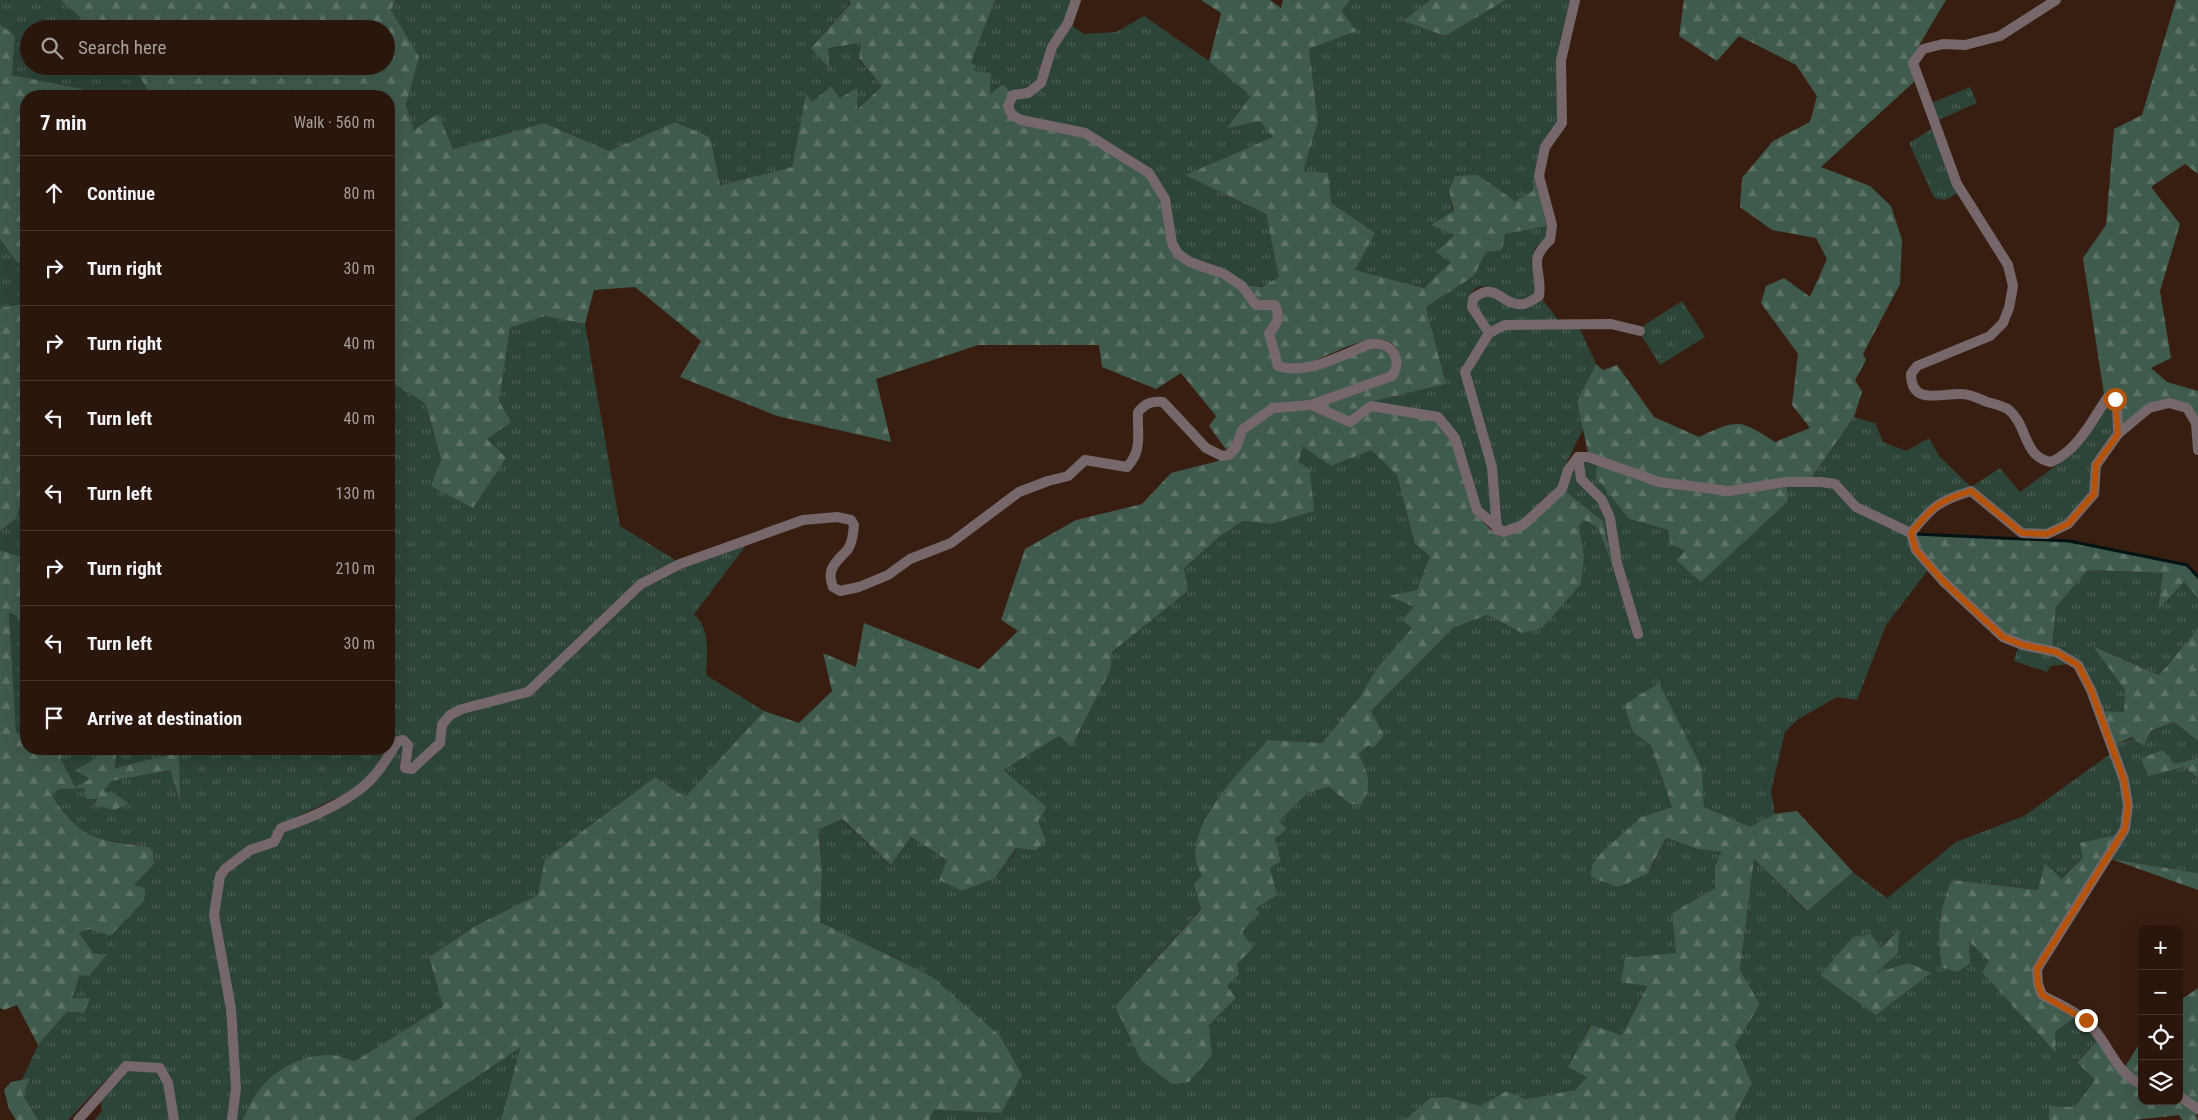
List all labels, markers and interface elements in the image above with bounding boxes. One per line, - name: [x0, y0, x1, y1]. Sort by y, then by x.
- search box: [20, 20, 395, 75]
- icon: search: [38, 34, 66, 62]
- text: Search here: [78, 36, 166, 59]
- text: 7 min: [40, 111, 87, 135]
- text: Walk · 560 m: [294, 113, 375, 132]
- icon: ahead: [40, 179, 68, 207]
- text: Continue: [87, 182, 155, 205]
- text: 80 m: [343, 184, 375, 203]
- icon: right: [40, 254, 68, 282]
- text: Turn right: [87, 257, 162, 280]
- text: 30 m: [343, 259, 375, 278]
- icon: right: [40, 329, 68, 357]
- text: Turn right: [87, 332, 162, 355]
- text: 40 m: [343, 334, 375, 353]
- route start: [2104, 388, 2127, 411]
- icon: left: [40, 404, 68, 432]
- text: Turn left: [87, 407, 152, 430]
- text: 40 m: [343, 409, 375, 428]
- icon: left: [40, 479, 68, 507]
- text: Turn left: [87, 482, 152, 505]
- text: 130 m: [336, 484, 375, 503]
- icon: right: [40, 554, 68, 582]
- text: Turn right: [87, 557, 162, 580]
- text: 210 m: [336, 559, 375, 578]
- icon: left: [40, 629, 68, 657]
- text: Turn left: [87, 632, 152, 655]
- text: 30 m: [343, 634, 375, 653]
- icon: arrive: [40, 704, 68, 732]
- text: Arrive at destination: [87, 707, 242, 730]
- map controls: [2138, 925, 2183, 1105]
- button: +: [2138, 925, 2183, 970]
- button: −: [2138, 970, 2183, 1015]
- route end: [2075, 1009, 2098, 1032]
- button: locate: [2138, 1015, 2183, 1060]
- button: layers: [2138, 1060, 2183, 1105]

